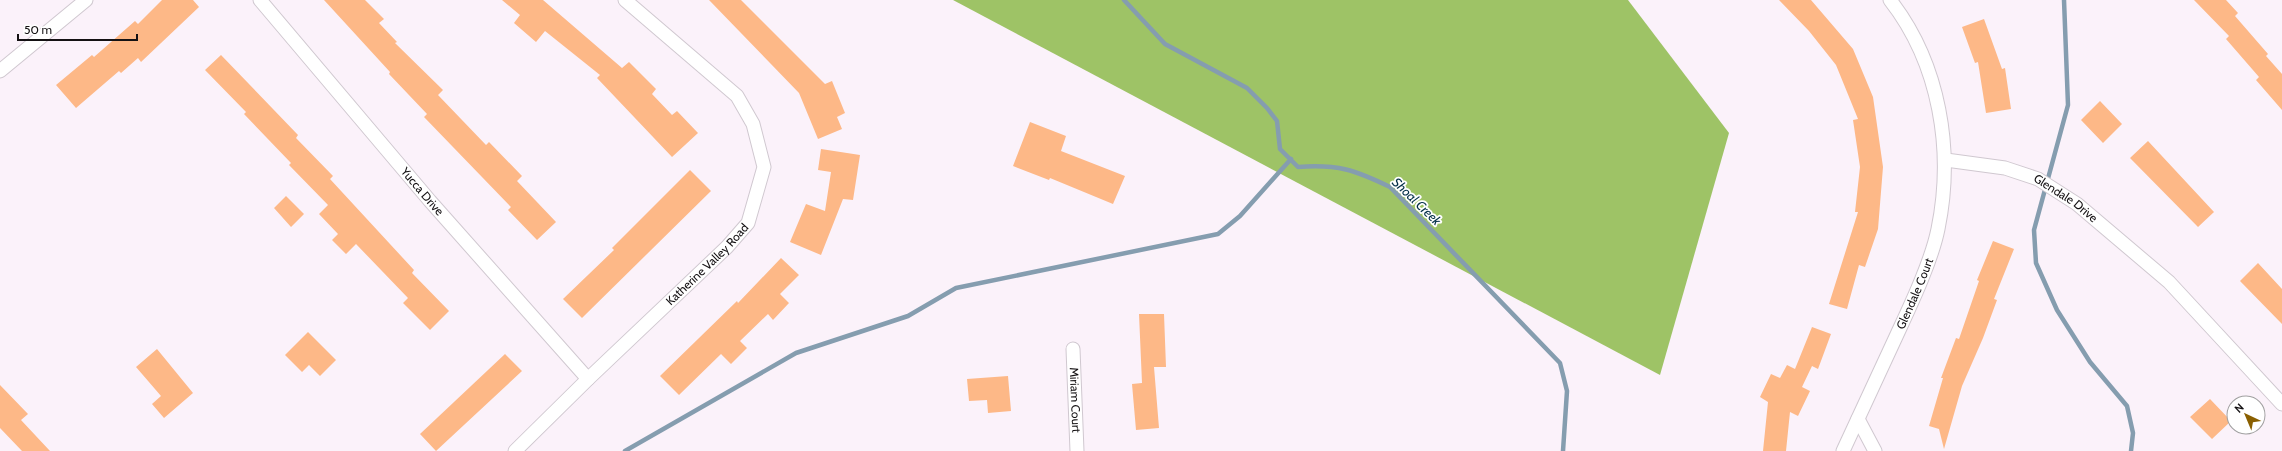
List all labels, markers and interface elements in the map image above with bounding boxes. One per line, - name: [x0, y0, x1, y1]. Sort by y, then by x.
- scale bar: [18, 16, 137, 42]
- text: 50 m: [24, 22, 52, 37]
- street label: Yucca Drive: [397, 163, 447, 218]
- street label: Glendale Drive: [2031, 170, 2101, 225]
- water label: Shoal Creek: [1389, 174, 1445, 228]
- street label: Katherine Valley Road: [663, 220, 751, 308]
- street label: Glendale Court: [1893, 256, 1936, 331]
- street label: Miriam Court: [1067, 367, 1084, 433]
- north arrow: [2226, 395, 2266, 435]
- text: N: [2231, 400, 2247, 416]

